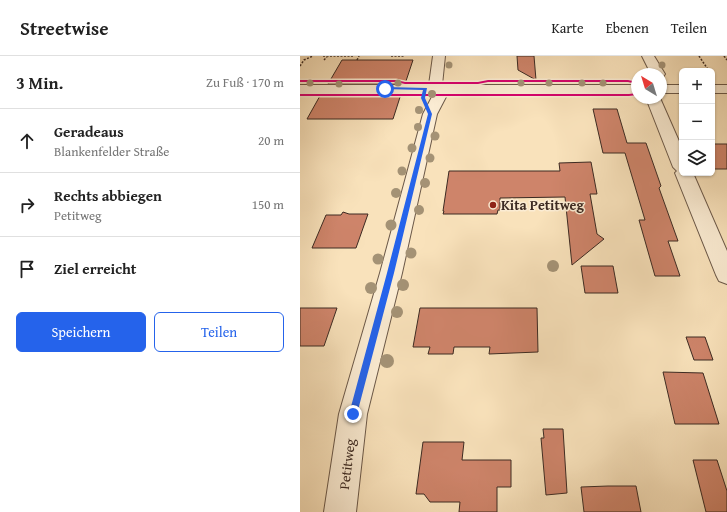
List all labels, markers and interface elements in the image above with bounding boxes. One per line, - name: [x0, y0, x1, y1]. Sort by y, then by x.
- text: Streetwise: [20, 14, 109, 42]
- text: Karte: [551, 18, 584, 38]
- text: Ebenen: [606, 18, 649, 38]
- text: Teilen: [671, 18, 707, 38]
- north arrow: [631, 68, 667, 104]
- map controls: [679, 68, 715, 176]
- button: +: [679, 68, 715, 104]
- text: 3 Min.: [16, 70, 63, 95]
- text: Zu Fuß · 170 m: [206, 73, 284, 92]
- route start: [376, 80, 394, 98]
- button: −: [679, 104, 715, 140]
- text: Geradeaus: [54, 121, 124, 142]
- icon: ahead: [16, 130, 38, 152]
- text: 20 m: [258, 131, 284, 150]
- button: layers: [679, 140, 715, 176]
- text: Blankenfelder Straße: [54, 142, 169, 161]
- text: Rechts abbiegen: [54, 185, 162, 206]
- icon: right: [16, 194, 38, 216]
- text: 150 m: [252, 195, 284, 214]
- place label: Kita Petitweg: [501, 195, 584, 215]
- marker: Kita Petitweg: [488, 200, 498, 210]
- text: Petitweg: [54, 206, 101, 225]
- icon: arrive: [16, 258, 38, 280]
- text: Ziel erreicht: [54, 258, 136, 279]
- button: Speichern: [16, 312, 146, 352]
- button: Teilen: [154, 312, 284, 352]
- route end: [344, 405, 362, 423]
- street label: Petitweg: [334, 437, 360, 491]

